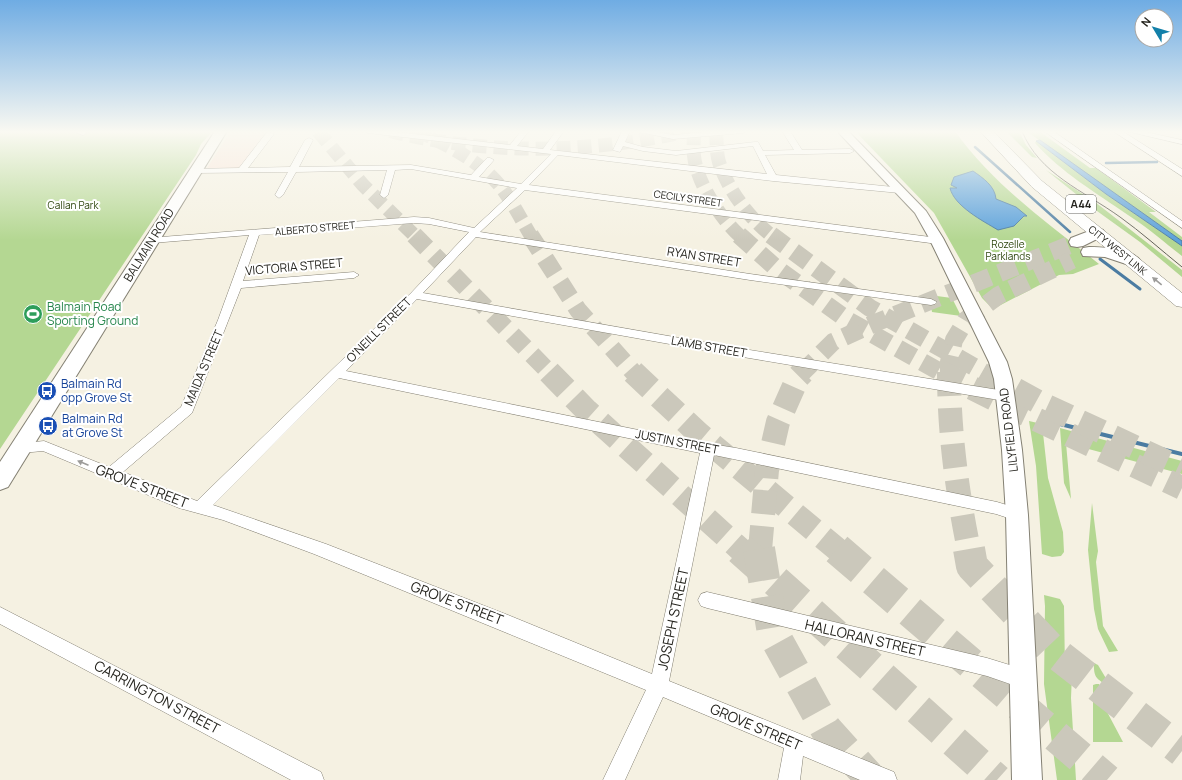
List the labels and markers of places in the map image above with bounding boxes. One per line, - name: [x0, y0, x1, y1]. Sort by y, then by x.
- place label: Balmain Road Sporting Ground: [47, 298, 138, 329]
- sports icon: Balmain Road Sporting Ground: [22, 303, 44, 325]
- place label: Balmain Rd opp Grove St: [61, 375, 132, 406]
- bus stop icon: Balmain Rd opp Grove St: [36, 380, 58, 402]
- place label: Balmain Rd at Grove St: [62, 410, 123, 441]
- bus stop icon: Balmain Rd at Grove St: [37, 415, 59, 437]

